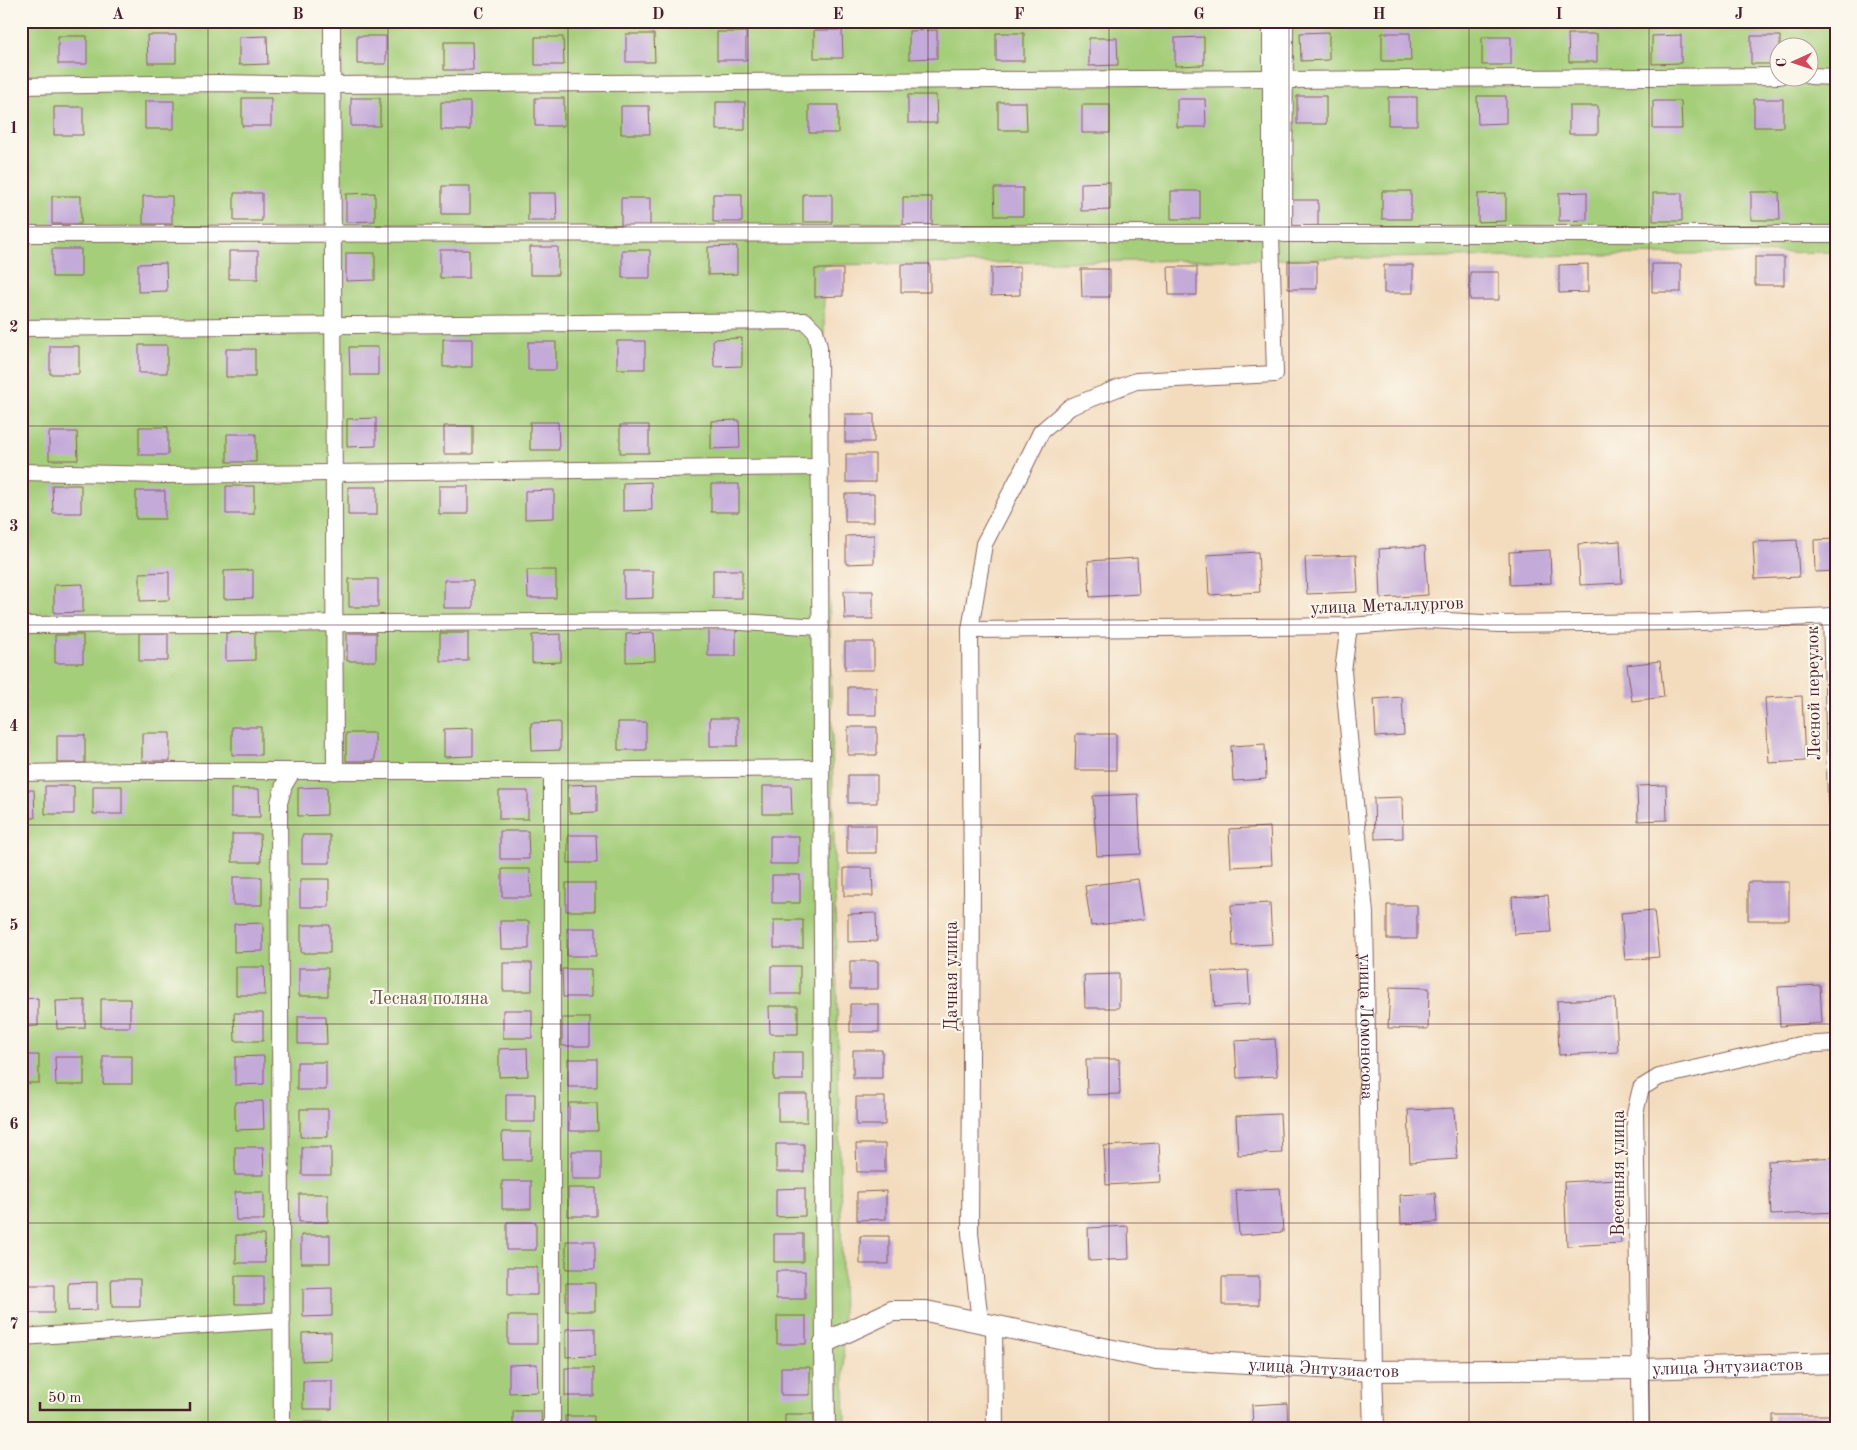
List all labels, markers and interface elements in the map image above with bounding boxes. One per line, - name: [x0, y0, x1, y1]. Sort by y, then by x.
- text: A: [112, 7, 124, 23]
- text: B: [292, 7, 304, 23]
- text: C: [473, 7, 483, 23]
- text: D: [652, 7, 664, 23]
- text: E: [832, 7, 844, 23]
- text: F: [1014, 7, 1025, 23]
- text: G: [1193, 7, 1205, 23]
- text: H: [1372, 7, 1386, 23]
- text: I: [1555, 7, 1563, 23]
- text: J: [1735, 7, 1744, 23]
- north arrow: [1770, 38, 1820, 88]
- text: С: [1775, 58, 1789, 68]
- text: 1: [9, 121, 19, 137]
- text: 2: [9, 320, 19, 336]
- text: 3: [9, 519, 19, 535]
- street label: улица Металлургов: [1310, 594, 1464, 618]
- street label: Лесной переулок: [1804, 625, 1824, 761]
- text: 4: [9, 719, 19, 735]
- text: 5: [9, 918, 19, 934]
- street label: Дачная улица: [943, 921, 961, 1031]
- street label: улица Ломоносова: [1356, 953, 1376, 1100]
- park label: Лесная поляна: [369, 990, 489, 1008]
- street label: Весенняя улица: [1610, 1110, 1628, 1236]
- text: 6: [9, 1117, 19, 1133]
- text: 7: [9, 1317, 19, 1333]
- street label: улица Энтузиастов: [1248, 1356, 1399, 1381]
- street label: улица Энтузиастов: [1652, 1356, 1803, 1379]
- scale bar: [40, 1380, 190, 1412]
- text: 50 m: [48, 1391, 82, 1406]

